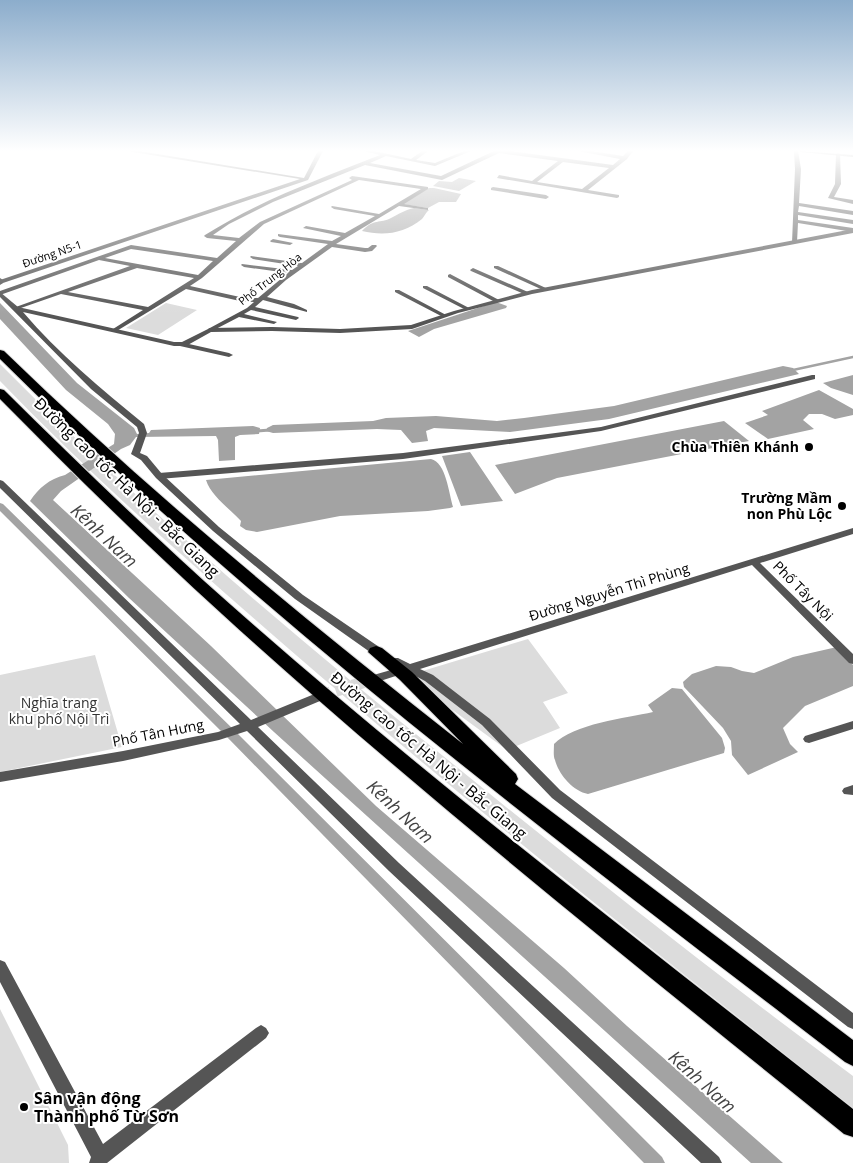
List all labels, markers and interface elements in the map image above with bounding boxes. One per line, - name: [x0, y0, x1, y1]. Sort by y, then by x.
- street label: Đường N5-1: [20, 236, 84, 271]
- street label: Phố Trung Hòa: [235, 249, 304, 308]
- street label: Đường cao tốc Hà Nội - Bắc Giang: [29, 392, 225, 582]
- place label: Chùa Thiên Khánh: [672, 437, 799, 456]
- marker: Chùa Thiên Khánh: [803, 441, 815, 453]
- place label: Trường Mầm non Phù Lộc: [741, 488, 832, 523]
- water label: Kênh Nam: [66, 498, 143, 572]
- marker: Trường Mầm non Phù Lộc: [836, 500, 848, 512]
- street label: Phố Tây Nội: [769, 556, 838, 625]
- street label: Đường Nguyễn Thì Phùng: [526, 558, 692, 625]
- street label: Đường cao tốc Hà Nội - Bắc Giang: [326, 666, 532, 844]
- park label: Nghĩa trang khu phố Nội Trì: [9, 693, 109, 728]
- street label: Phố Tân Hưng: [111, 714, 206, 751]
- water label: Kênh Nam: [362, 774, 439, 848]
- water label: Kênh Nam: [664, 1045, 742, 1118]
- place label: Sân vận động Thành phố Từ Sơn: [34, 1087, 179, 1127]
- marker: Sân vận động Thành phố Từ Sơn: [18, 1101, 30, 1113]

